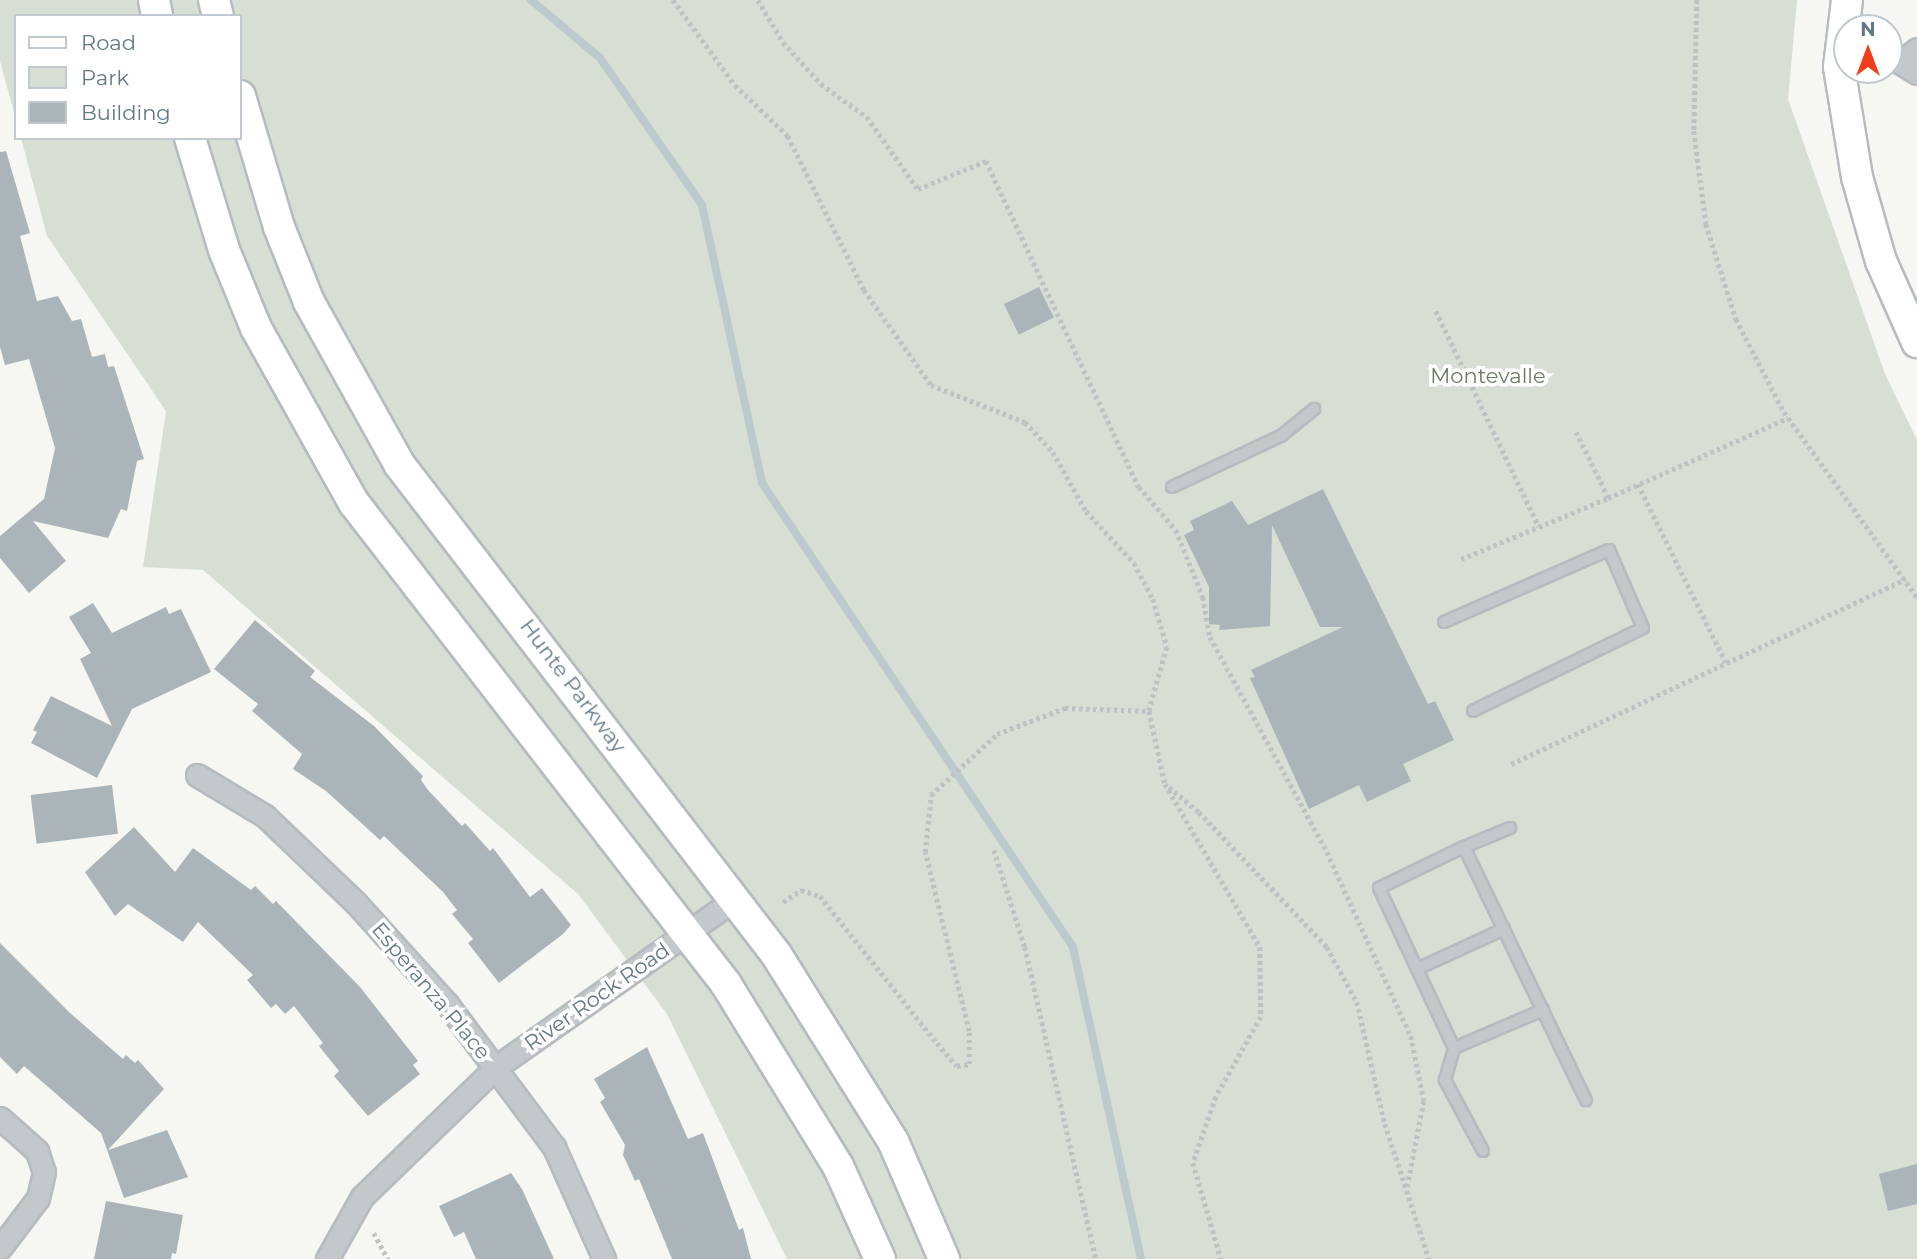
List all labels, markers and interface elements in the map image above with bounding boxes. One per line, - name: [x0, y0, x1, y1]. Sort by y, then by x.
- legend: [14, 14, 242, 140]
- north arrow: [1833, 14, 1903, 84]
- text: N: [1860, 18, 1876, 41]
- text: Road: [81, 30, 136, 55]
- text: Park: [81, 65, 129, 90]
- text: Building: [81, 100, 171, 125]
- park label: Montevalle: [1430, 363, 1546, 389]
- street label: Hunte Parkway: [515, 614, 631, 758]
- street label: Esperanza Place: [366, 917, 496, 1065]
- street label: River Rock Road: [520, 937, 674, 1057]

